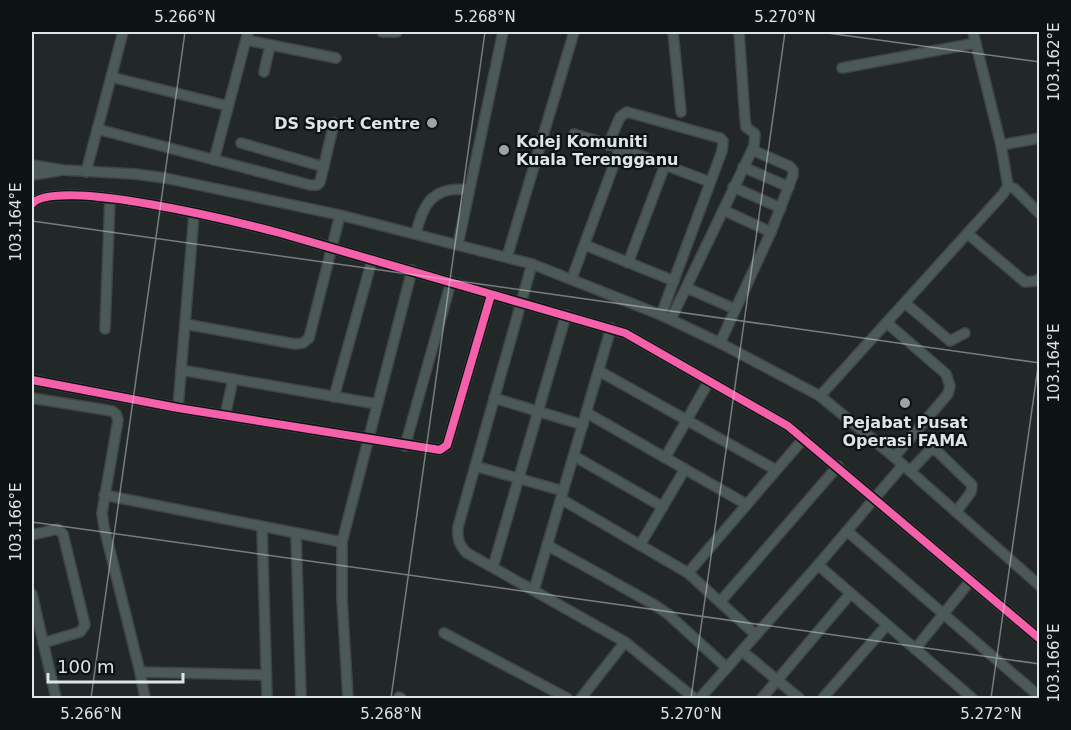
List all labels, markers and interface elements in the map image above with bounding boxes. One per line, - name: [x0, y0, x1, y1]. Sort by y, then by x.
- text: 5.266°N: [154, 8, 216, 26]
- text: 5.268°N: [454, 8, 516, 26]
- text: 5.270°N: [754, 8, 816, 26]
- text: 103.162°E: [1045, 22, 1063, 102]
- place label: DS Sport Centre: [274, 114, 420, 133]
- marker: DS Sport Centre: [425, 116, 439, 130]
- place label: Kolej Komuniti Kuala Terengganu: [516, 132, 678, 169]
- marker: Kolej Komuniti Kuala Terengganu: [497, 143, 511, 157]
- text: 103.164°E: [7, 182, 25, 262]
- text: 103.164°E: [1045, 323, 1063, 403]
- marker: Pejabat Pusat Operasi FAMA: [898, 396, 912, 410]
- place label: Pejabat Pusat Operasi FAMA: [842, 413, 968, 450]
- text: 103.166°E: [7, 482, 25, 562]
- text: 103.166°E: [1045, 623, 1063, 703]
- scale bar: [48, 646, 183, 684]
- text: 100 m: [57, 656, 115, 677]
- text: 5.266°N: [60, 705, 122, 723]
- text: 5.268°N: [360, 705, 422, 723]
- text: 5.270°N: [660, 705, 722, 723]
- text: 5.272°N: [960, 705, 1022, 723]

